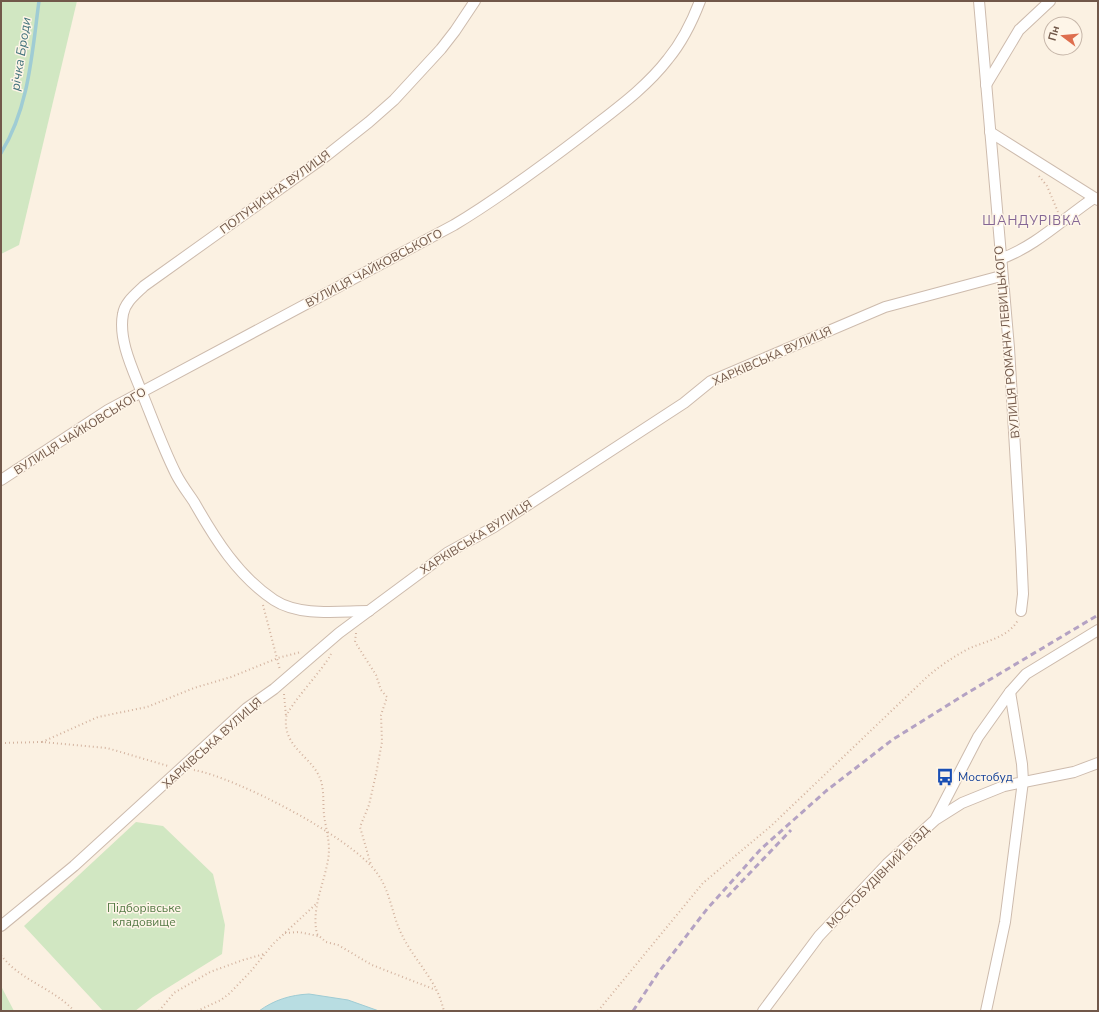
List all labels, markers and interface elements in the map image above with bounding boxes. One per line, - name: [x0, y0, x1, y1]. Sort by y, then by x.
- water label: річка Броди: [6, 16, 36, 92]
- north arrow: [1043, 16, 1083, 56]
- text: Пн: [1045, 24, 1063, 43]
- street label: ПОЛУНИЧНА ВУЛИЦЯ: [217, 147, 333, 237]
- district label: ШАНДУРІВКА: [982, 212, 1082, 230]
- street label: ВУЛИЦЯ ЧАЙКОВСЬКОГО: [303, 225, 445, 311]
- street label: ВУЛИЦЯ РОМАНА ЛЕВИЦЬКОГО: [991, 245, 1023, 439]
- street label: ХАРКІВСЬКА ВУЛИЦЯ: [710, 322, 834, 390]
- street label: ВУЛИЦЯ ЧАЙКОВСЬКОГО: [11, 384, 149, 478]
- street label: ХАРКІВСЬКА ВУЛИЦЯ: [417, 496, 535, 578]
- street label: ХАРКІВСЬКА ВУЛИЦЯ: [159, 694, 265, 792]
- bus stop icon: Мостобуд: [935, 767, 955, 787]
- place label: Мостобуд: [958, 769, 1013, 785]
- street label: МОСТОБУДІВНИЙ В'ЇЗД: [823, 822, 933, 932]
- park label: Підборівське кладовище: [107, 900, 181, 930]

